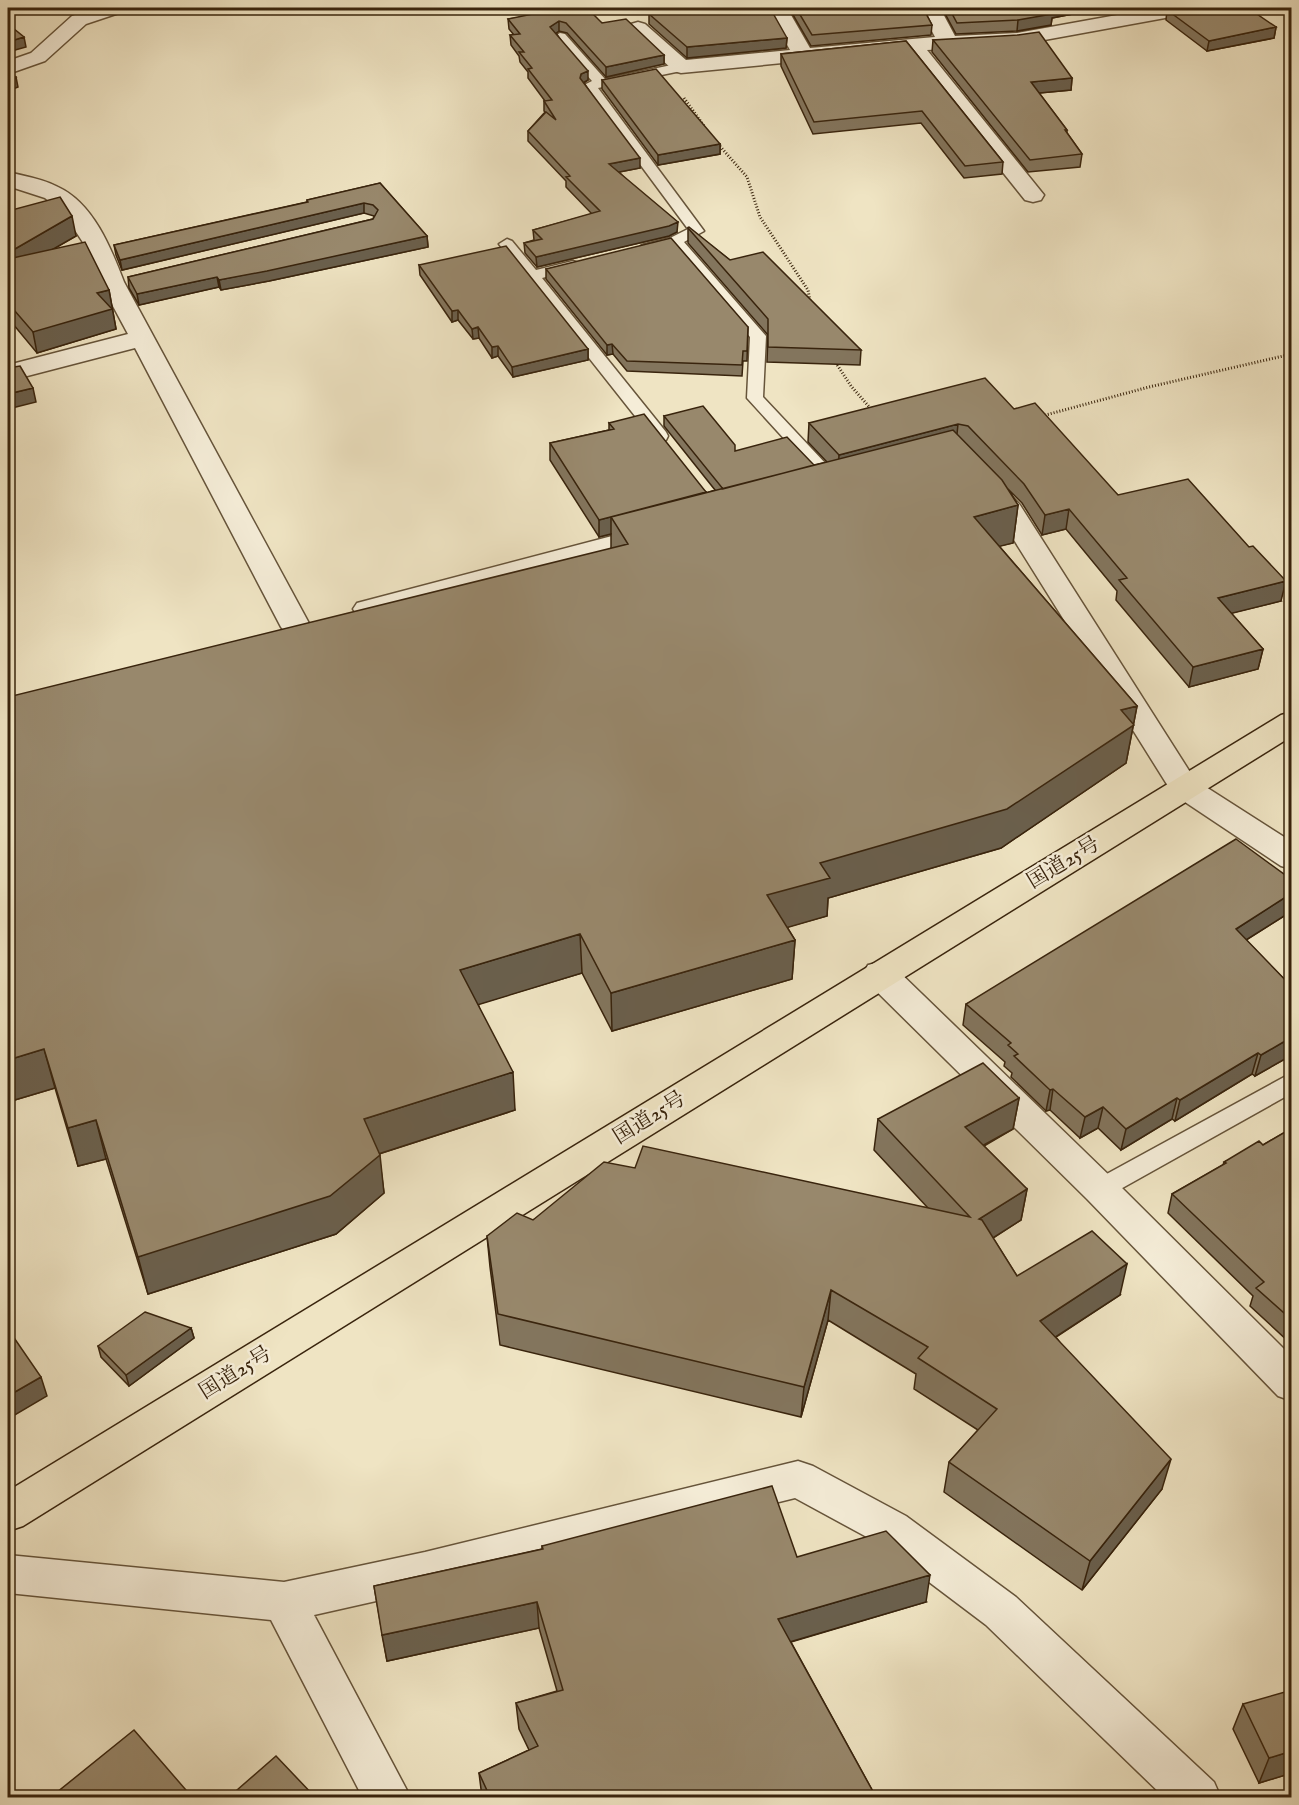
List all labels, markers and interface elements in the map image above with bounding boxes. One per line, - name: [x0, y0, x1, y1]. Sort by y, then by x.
- street label: 国道25号: [1022, 831, 1105, 896]
- street label: 国道25号: [609, 1086, 691, 1151]
- street label: 国道25号: [195, 1341, 277, 1406]

